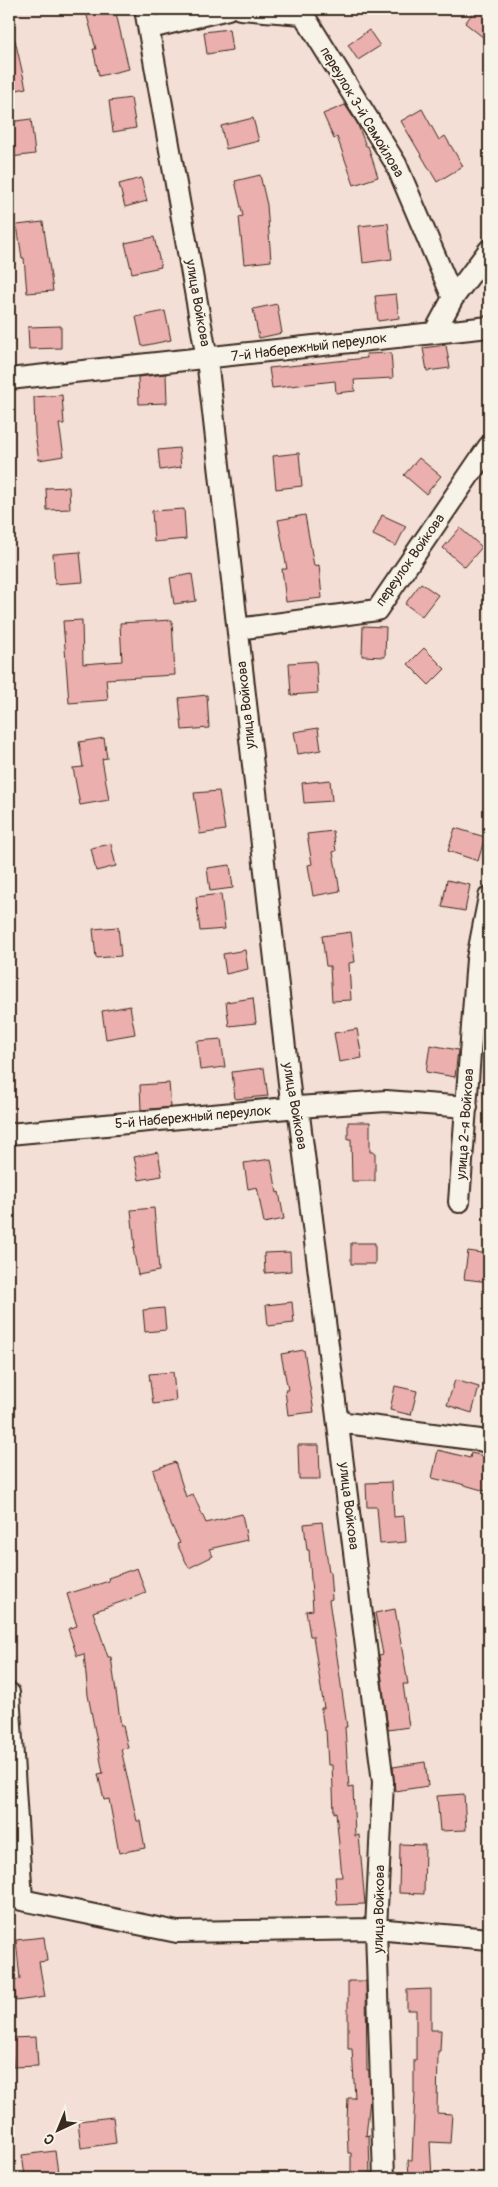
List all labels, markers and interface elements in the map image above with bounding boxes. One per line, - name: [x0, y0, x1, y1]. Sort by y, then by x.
- street label: переулок 3-й Самойлова: [316, 44, 408, 180]
- street label: улица Войкова: [182, 257, 214, 348]
- street label: 7-й Набережный переулок: [230, 329, 388, 365]
- street label: переулок Войкова: [372, 510, 448, 610]
- street label: улица Войкова: [233, 660, 259, 751]
- street label: улица Войкова: [279, 1060, 311, 1151]
- street label: улица 2-я Войкова: [453, 1068, 477, 1181]
- street label: 5-й Набережный переулок: [114, 1102, 272, 1132]
- street label: улица Войкова: [335, 1460, 363, 1551]
- street label: улица Войкова: [370, 1865, 388, 1954]
- north arrow: [32, 2104, 82, 2154]
- text: С: [40, 2130, 58, 2148]

